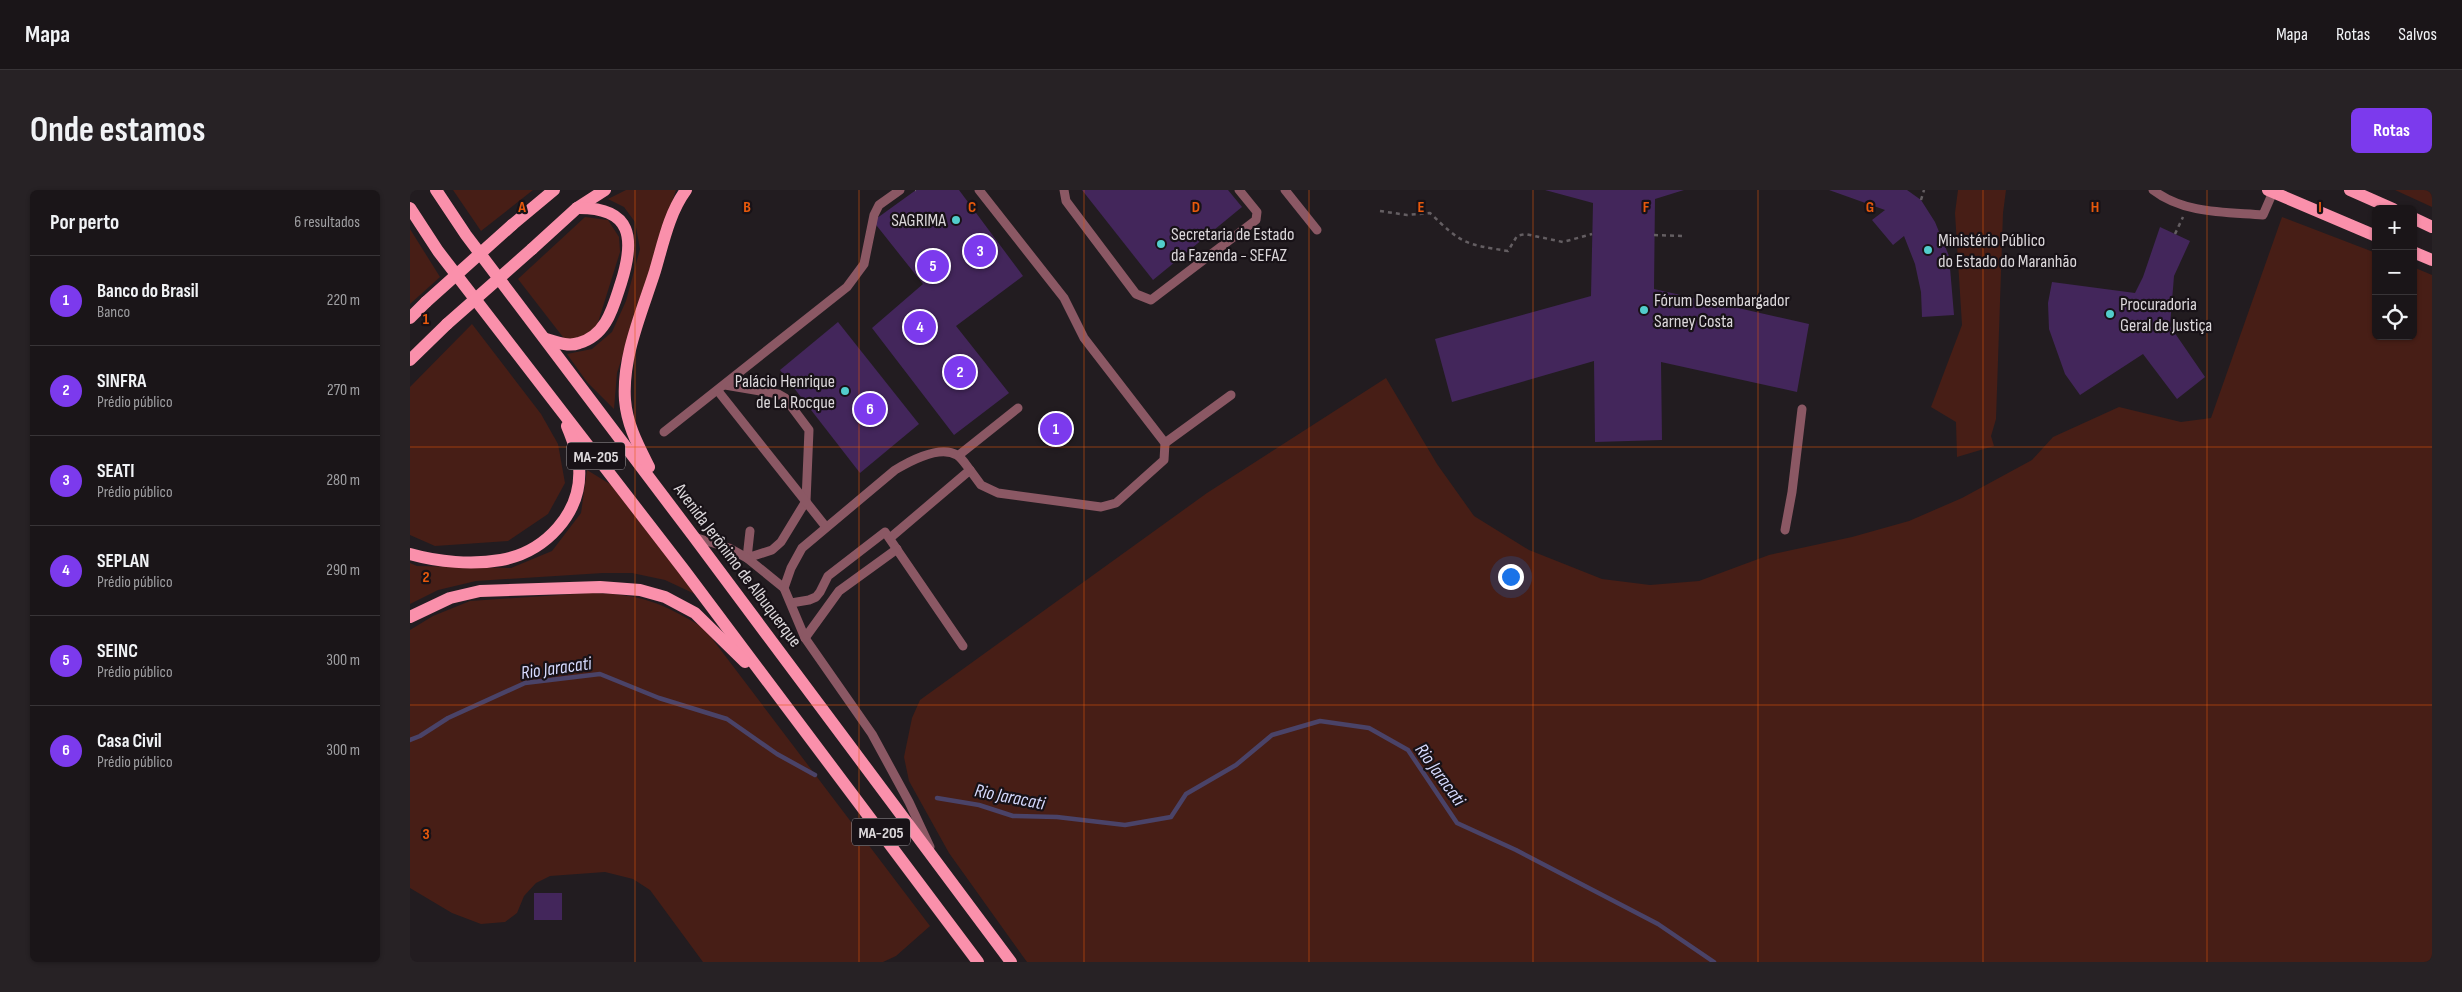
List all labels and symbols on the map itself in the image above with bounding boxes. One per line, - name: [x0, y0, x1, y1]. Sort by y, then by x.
- text: A: [517, 198, 526, 217]
- text: B: [743, 198, 751, 217]
- text: C: [968, 198, 976, 217]
- text: D: [1192, 198, 1200, 217]
- text: E: [1418, 198, 1425, 217]
- text: F: [1643, 198, 1650, 217]
- text: G: [1866, 198, 1874, 217]
- text: H: [2091, 198, 2099, 217]
- text: I: [2318, 198, 2322, 217]
- place label: SAGRIMA: [891, 210, 946, 231]
- marker: SAGRIMA: [950, 214, 962, 226]
- place label: Secretaria de Estado da Fazenda - SEFAZ: [1171, 224, 1295, 266]
- place label: Ministério Público do Estado do Maranhão: [1938, 230, 2077, 272]
- pin: 3: [964, 232, 996, 270]
- marker: Secretaria de Estado da Fazenda - SEFAZ: [1155, 238, 1167, 250]
- marker: Ministério Público do Estado do Maranhão: [1922, 244, 1934, 256]
- pin: 5: [917, 247, 949, 285]
- place label: Fórum Desembargador Sarney Costa: [1654, 290, 1790, 332]
- place label: Procuradoria Geral de Justiça: [2120, 294, 2212, 336]
- marker: Fórum Desembargador Sarney Costa: [1638, 304, 1650, 316]
- pin: 4: [904, 308, 936, 346]
- marker: Procuradoria Geral de Justiça: [2104, 308, 2116, 320]
- text: 1: [423, 310, 430, 329]
- pin: 2: [944, 353, 976, 391]
- place label: Palácio Henrique de La Rocque: [735, 371, 835, 413]
- marker: Palácio Henrique de La Rocque: [839, 385, 851, 397]
- pin: 6: [854, 390, 886, 428]
- pin: 1: [1040, 410, 1072, 448]
- road number: MA-205: [567, 442, 625, 470]
- street label: Avenida Jerônimo de Albuquerque: [669, 479, 806, 651]
- your location: [1498, 564, 1524, 590]
- text: 2: [422, 568, 430, 587]
- water label: Rio Jaracati: [519, 652, 594, 685]
- water label: Rio Jaracati: [1410, 739, 1470, 811]
- water label: Rio Jaracati: [973, 779, 1047, 816]
- road number: MA-205: [852, 818, 910, 846]
- text: 3: [422, 825, 430, 844]

